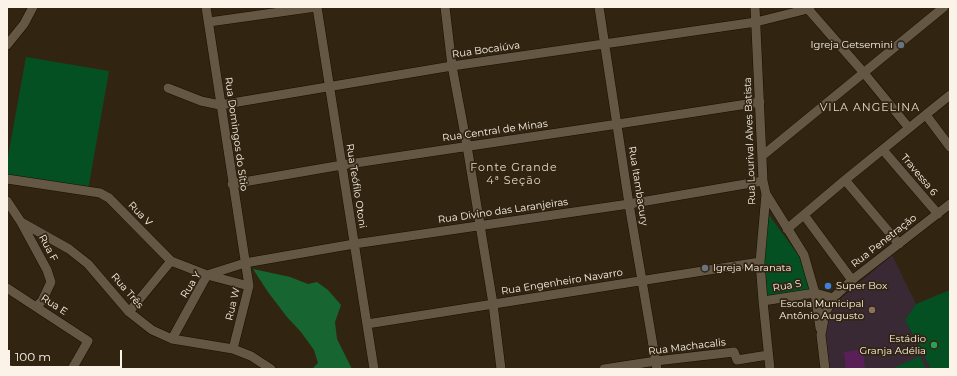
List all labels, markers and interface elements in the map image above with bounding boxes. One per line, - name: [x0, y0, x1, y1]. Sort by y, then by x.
- street label: Rua Bocaiúva: [451, 39, 521, 61]
- place label: Igreja Getsemini: [811, 39, 893, 51]
- marker: Igreja Getsemini: [896, 40, 906, 50]
- street label: Rua Domingos do Sítio: [222, 76, 250, 192]
- street label: Rua Lourival Alves Batista: [742, 77, 758, 205]
- district label: VILA ANGELINA: [820, 101, 920, 115]
- street label: Rua Central de Minas: [442, 118, 548, 144]
- street label: Rua Teófilo Otoni: [343, 143, 369, 229]
- street label: Rua Itambacury: [626, 145, 650, 227]
- street label: Travessa 6: [898, 152, 940, 198]
- district label: Fonte Grande 4ª Seção: [470, 161, 558, 187]
- street label: Rua Divino das Laranjeiras: [437, 196, 569, 226]
- street label: Rua V: [125, 199, 155, 229]
- street label: Rua Penetração: [849, 212, 919, 270]
- street label: Rua F: [36, 232, 60, 264]
- place label: Igreja Maranata: [713, 262, 791, 274]
- marker: Igreja Maranata: [700, 263, 710, 273]
- street label: Rua Engenheiro Navarro: [500, 266, 624, 298]
- street label: Rua Y: [178, 270, 204, 300]
- street label: Rua Três: [108, 271, 146, 311]
- street label: Rua S: [772, 278, 802, 294]
- place label: Super Box: [836, 280, 887, 292]
- marker: Super Box: [823, 281, 833, 291]
- street label: Rua W: [223, 286, 243, 322]
- street label: Rua E: [39, 292, 69, 318]
- place label: Escola Municipal Antônio Augusto: [779, 298, 864, 322]
- marker: Escola Municipal Antônio Augusto: [867, 305, 877, 315]
- place label: Estádio Granja Adélia: [860, 333, 926, 356]
- street label: Rua Machacalis: [648, 336, 726, 358]
- marker: Estádio Granja Adélia: [929, 340, 939, 350]
- scale bar: [10, 342, 124, 368]
- text: 100 m: [15, 349, 51, 364]

